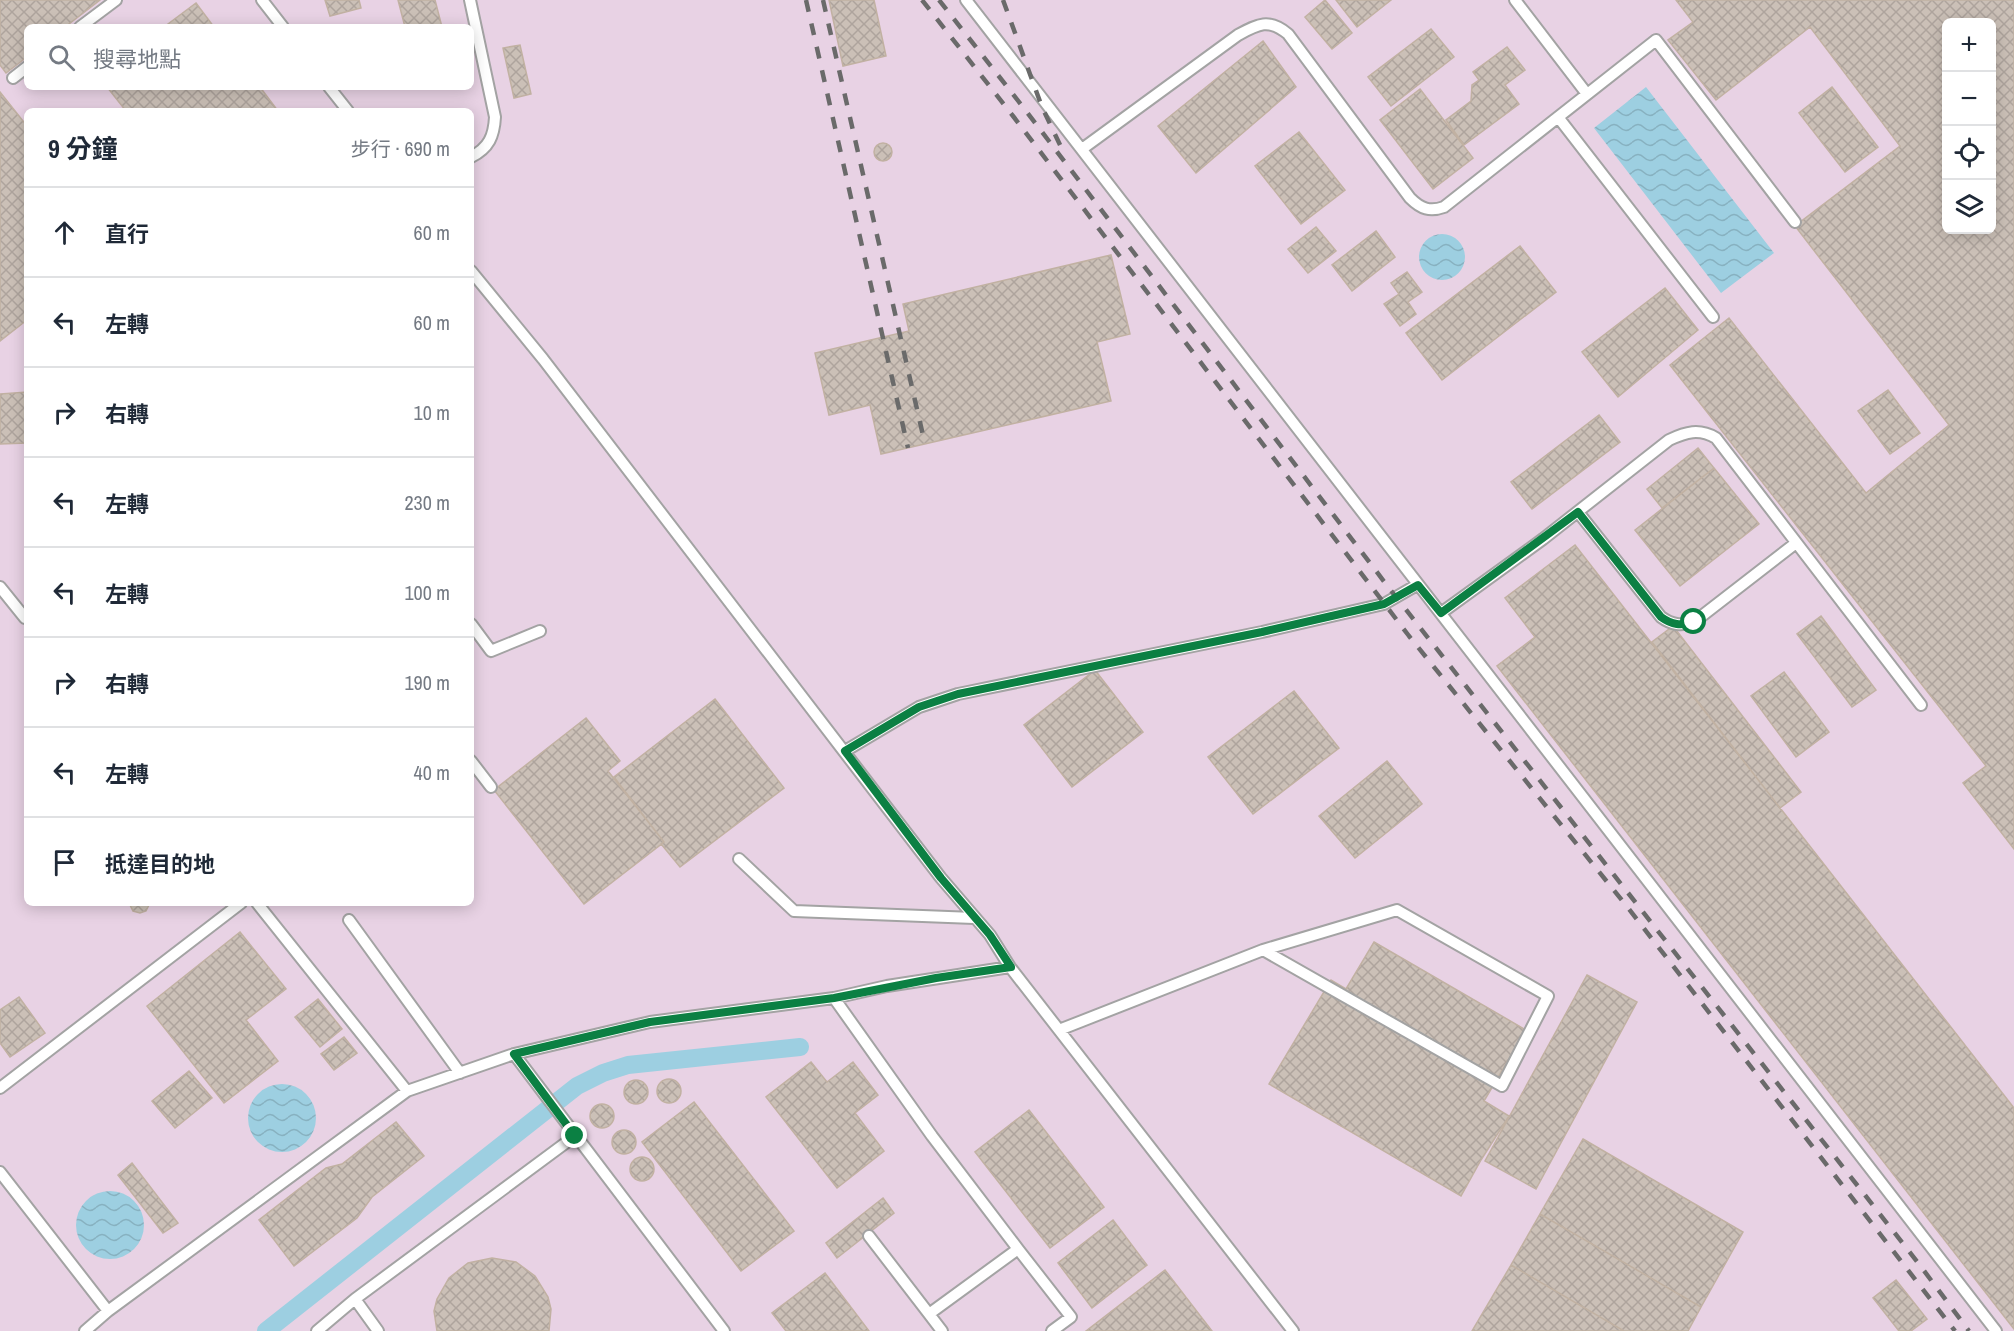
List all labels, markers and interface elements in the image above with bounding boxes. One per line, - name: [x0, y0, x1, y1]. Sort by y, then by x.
- map controls: [1942, 18, 1996, 234]
- button: +: [1942, 18, 1996, 72]
- search box: [24, 24, 474, 90]
- icon: search: [45, 41, 78, 74]
- text: 搜尋地點: [93, 44, 181, 74]
- button: −: [1942, 72, 1996, 126]
- button: locate: [1942, 126, 1996, 180]
- text: 9 分鐘: [48, 131, 118, 166]
- text: 步行 · 690 m: [351, 135, 450, 162]
- button: layers: [1942, 180, 1996, 234]
- icon: ahead: [48, 216, 81, 249]
- text: 直行: [105, 219, 149, 249]
- text: 60 m: [414, 219, 450, 246]
- icon: left: [48, 306, 81, 339]
- text: 左轉: [105, 309, 149, 339]
- text: 60 m: [414, 309, 450, 336]
- icon: right: [48, 396, 81, 429]
- text: 右轉: [105, 399, 149, 429]
- text: 10 m: [414, 399, 450, 426]
- icon: left: [48, 486, 81, 519]
- text: 左轉: [105, 489, 149, 519]
- text: 230 m: [404, 489, 450, 516]
- icon: left: [48, 576, 81, 609]
- text: 左轉: [105, 579, 149, 609]
- text: 100 m: [404, 579, 450, 606]
- route start: [1680, 608, 1706, 634]
- icon: right: [48, 666, 81, 699]
- text: 右轉: [105, 669, 149, 699]
- text: 190 m: [404, 669, 450, 696]
- icon: left: [48, 756, 81, 789]
- text: 左轉: [105, 759, 149, 789]
- text: 40 m: [414, 759, 450, 786]
- icon: arrive: [48, 846, 81, 879]
- text: 抵達目的地: [105, 849, 215, 879]
- route end: [561, 1122, 587, 1148]

